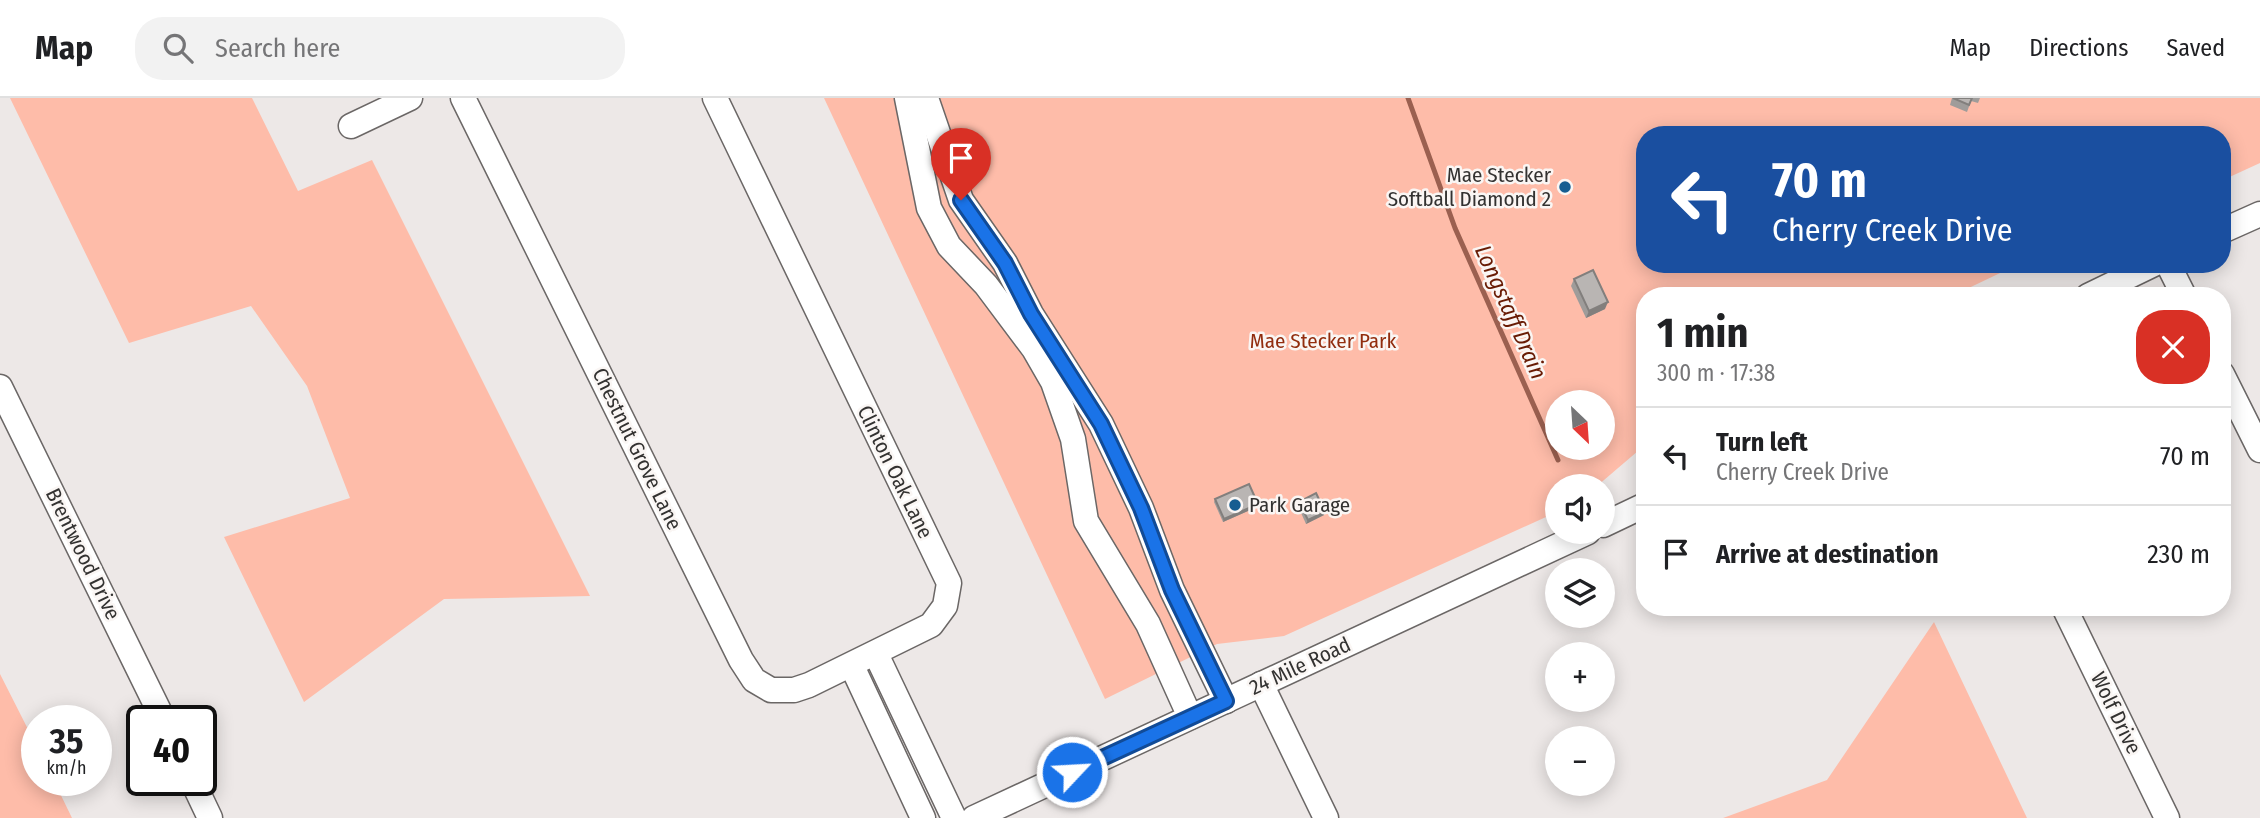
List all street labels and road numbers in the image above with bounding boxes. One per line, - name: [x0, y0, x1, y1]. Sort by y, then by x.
- street label: Chestnut Grove Lane: [587, 364, 687, 534]
- street label: Clinton Oak Lane: [852, 401, 938, 543]
- street label: Brentwood Drive: [40, 484, 126, 624]
- street label: 24 Mile Road: [1245, 631, 1355, 701]
- street label: Wolf Drive: [2085, 668, 2147, 758]

